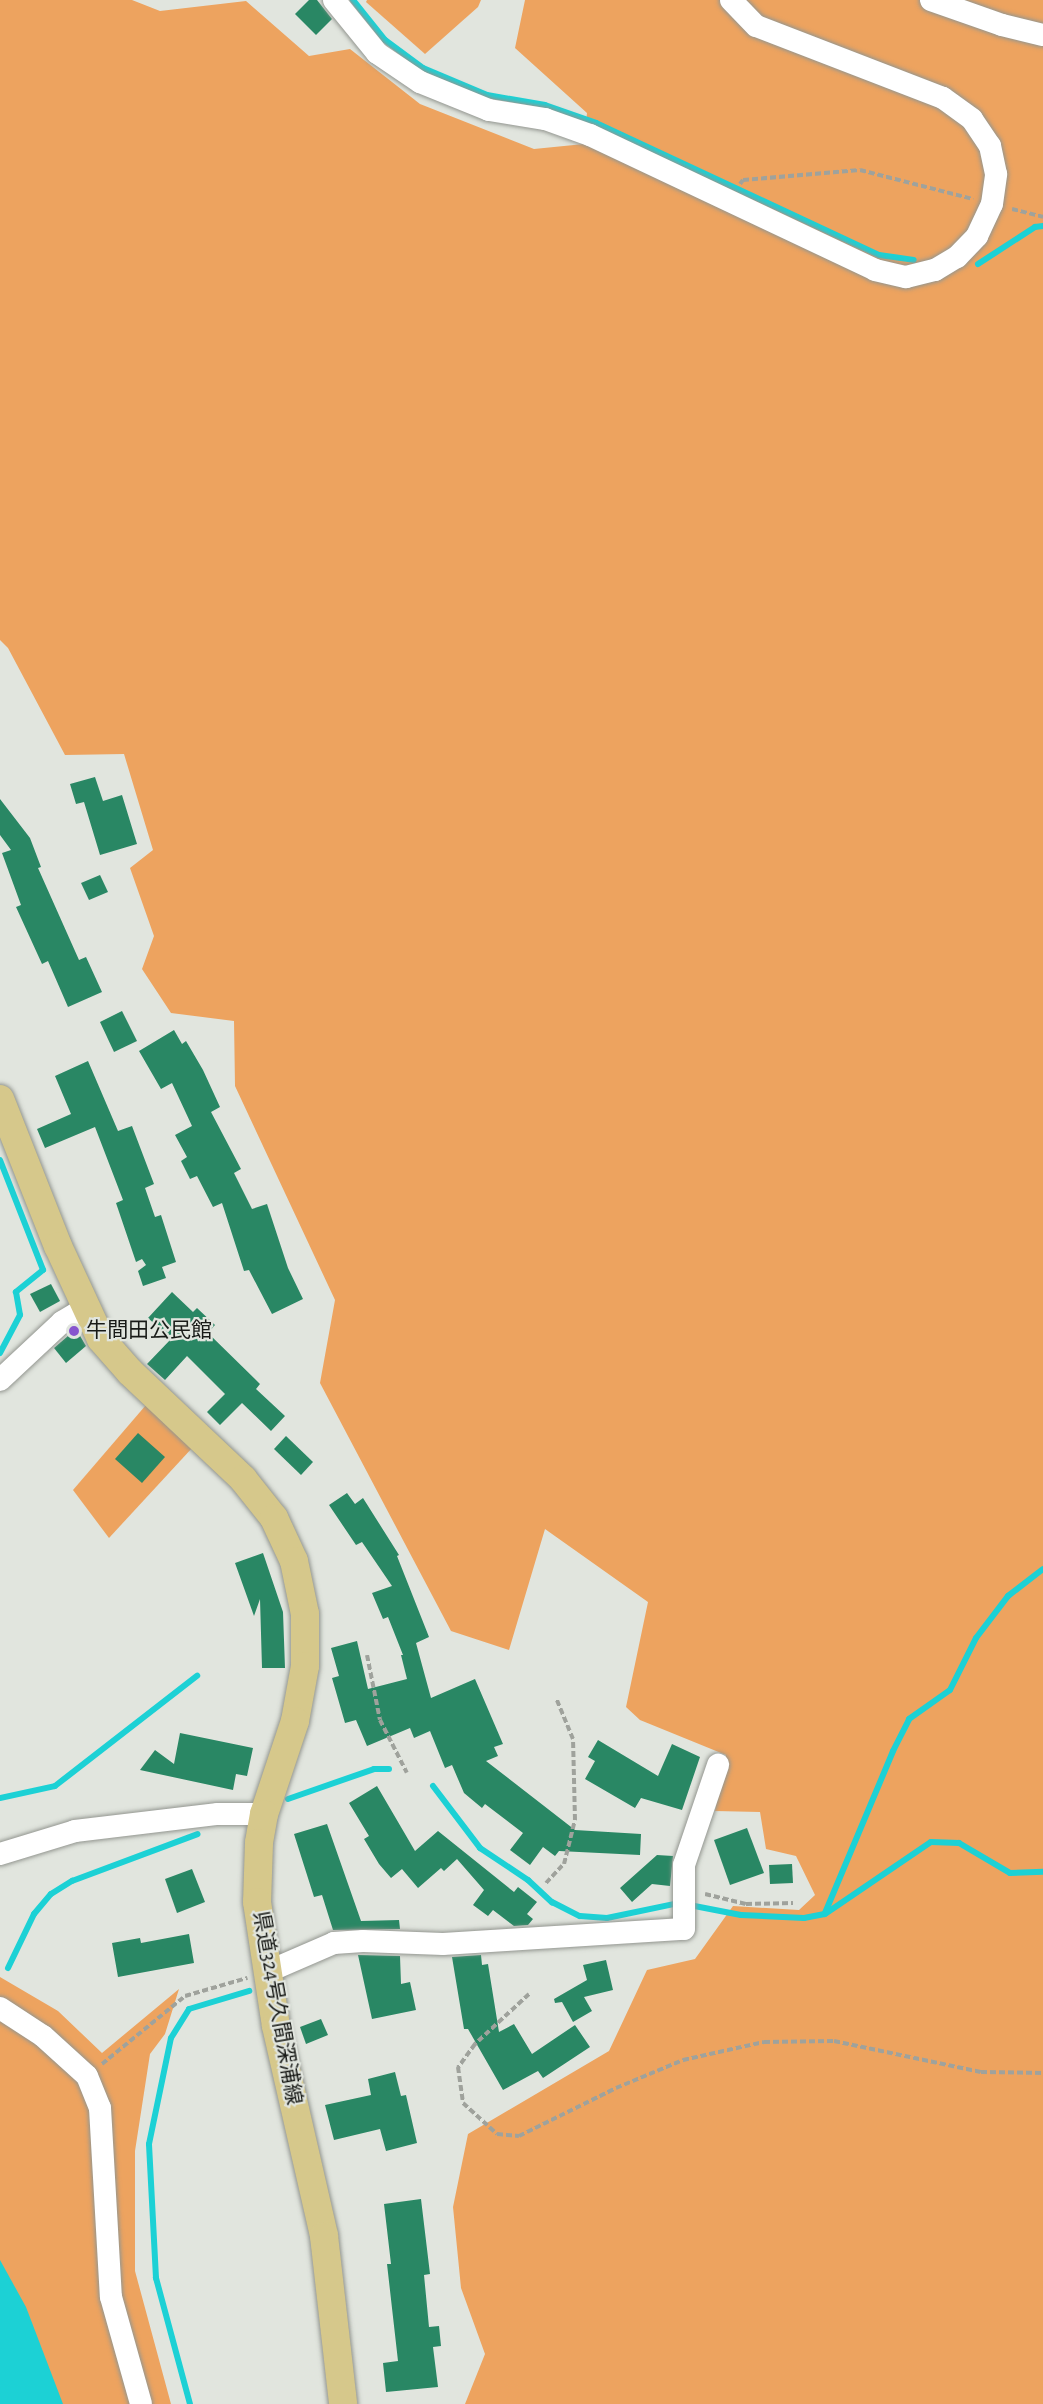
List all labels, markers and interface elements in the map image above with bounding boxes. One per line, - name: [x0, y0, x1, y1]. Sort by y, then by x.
- place label: 牛間田公民館: [86, 1318, 212, 1344]
- marker: 牛間田公民館: [67, 1324, 81, 1338]
- street label: 県道324号久間深浦線: [248, 1909, 306, 2107]

